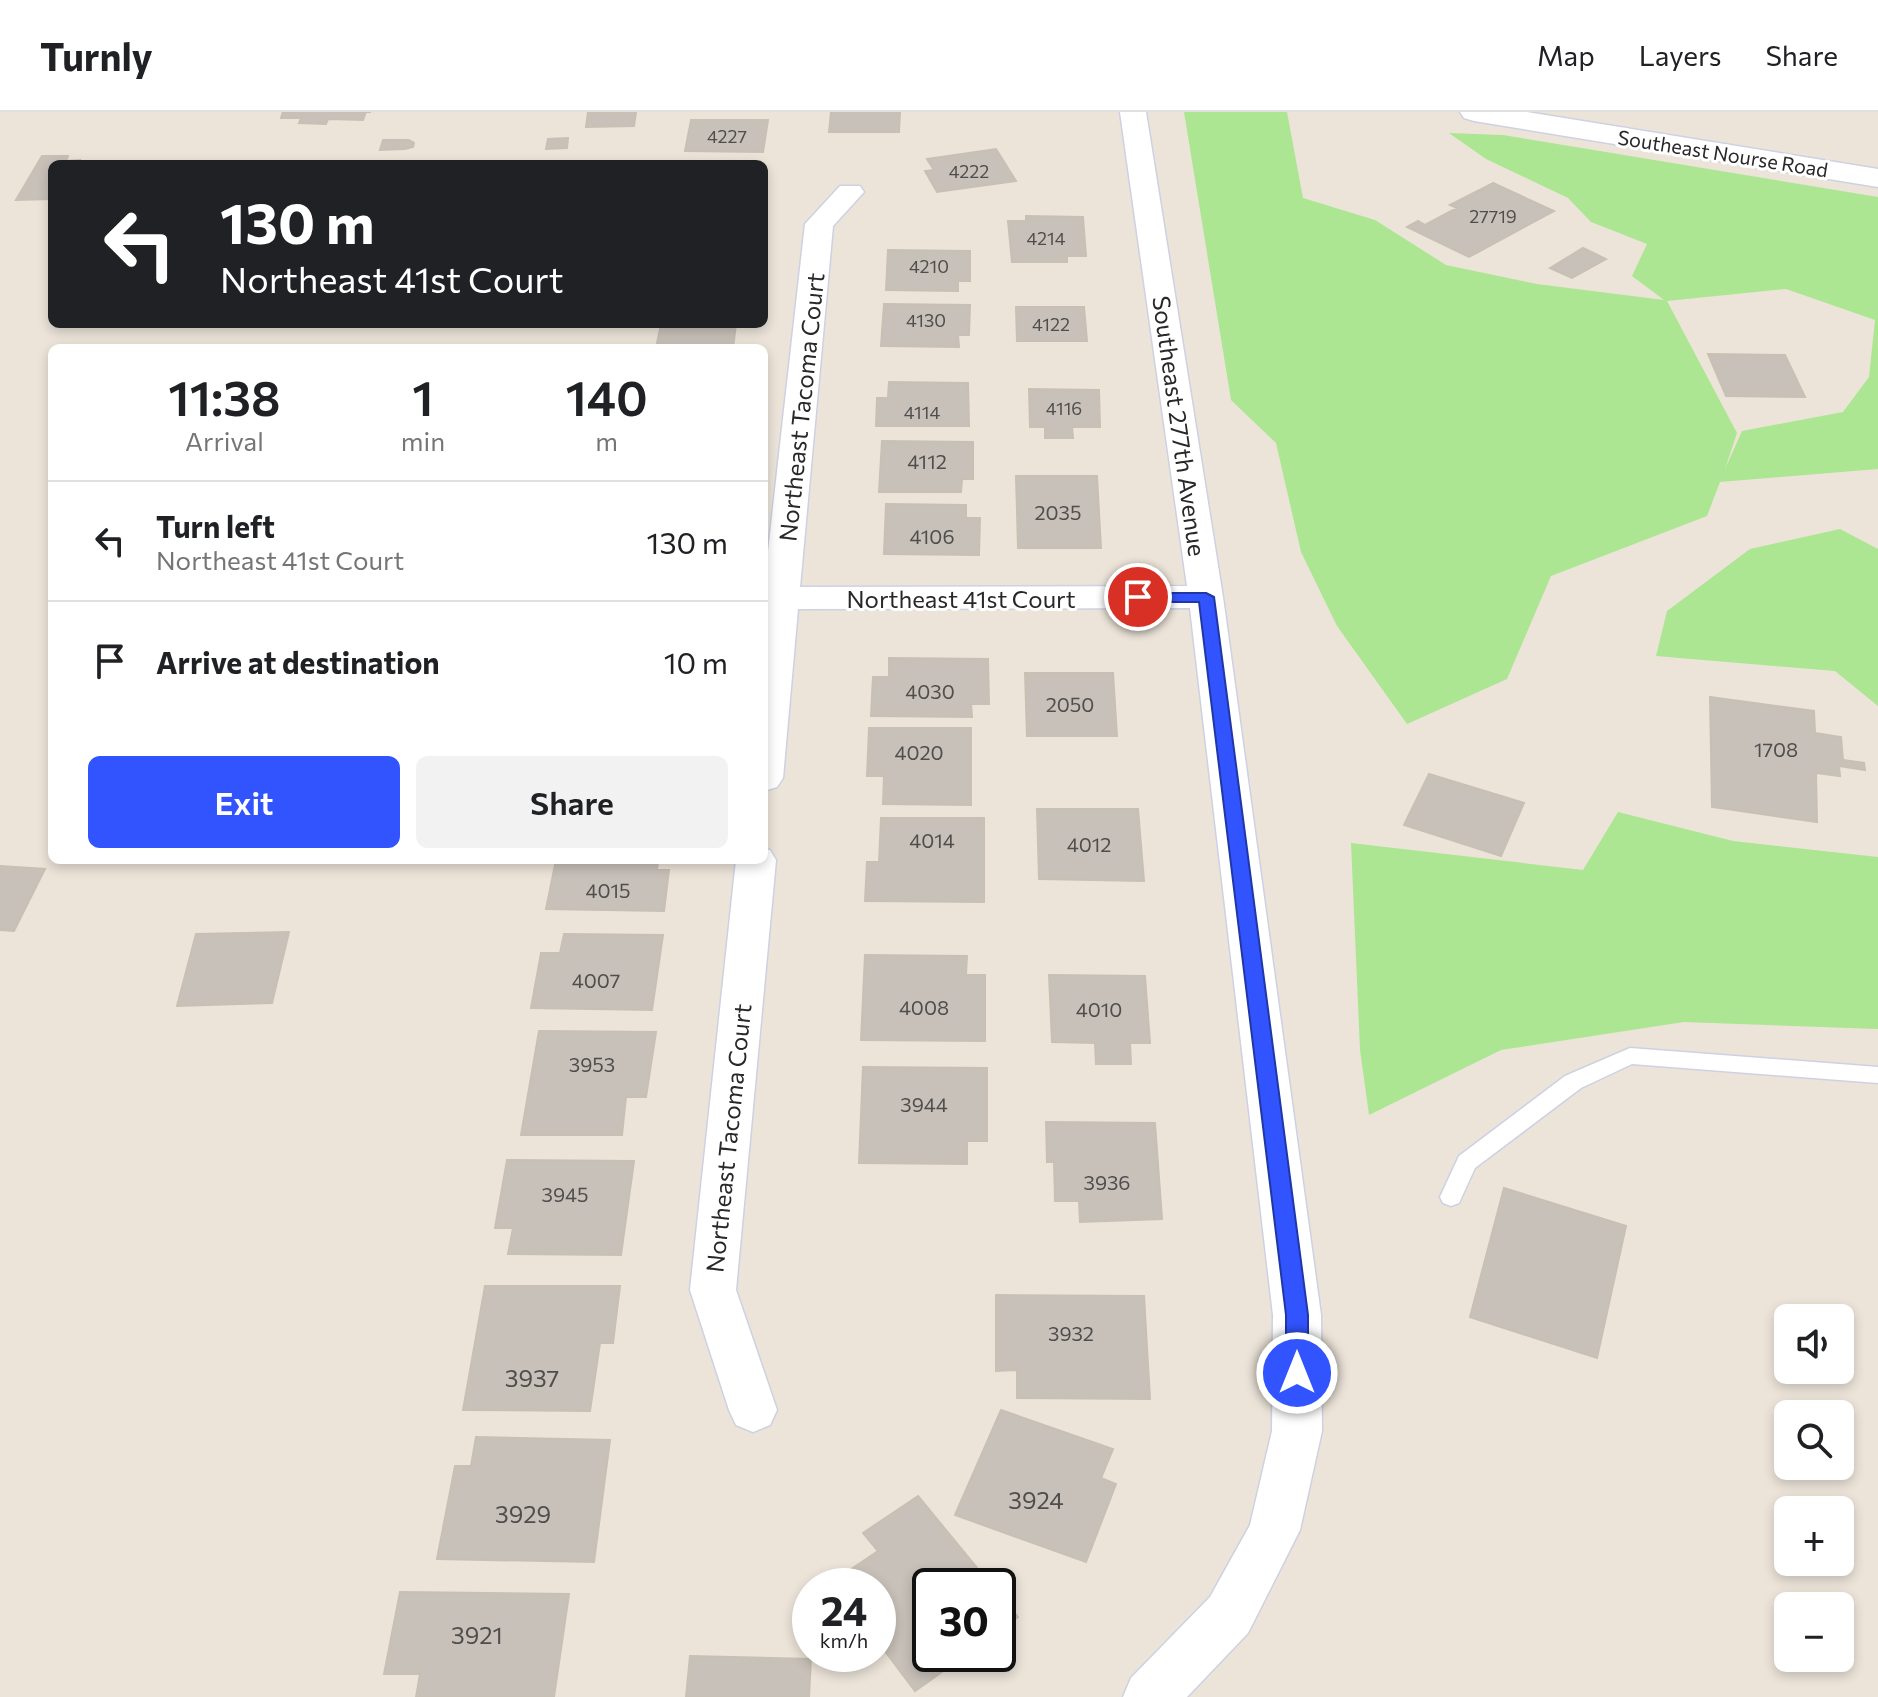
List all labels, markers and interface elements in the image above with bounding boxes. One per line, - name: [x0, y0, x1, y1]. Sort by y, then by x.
- text: Turnly: [40, 32, 153, 79]
- text: Map: [1537, 38, 1595, 72]
- text: Layers: [1639, 38, 1721, 72]
- text: Share: [1765, 38, 1838, 72]
- house number: 4227: [707, 125, 747, 147]
- street label: Southeast Nourse Road: [1616, 125, 1830, 181]
- house number: 4222: [949, 160, 989, 182]
- text: 130 m: [220, 187, 375, 256]
- icon: left: [88, 192, 192, 296]
- house number: 27719: [1469, 205, 1517, 227]
- house number: 4214: [1026, 227, 1066, 249]
- house number: 4210: [909, 255, 949, 277]
- text: Northeast 41st Court: [220, 256, 563, 300]
- street label: Northeast Tacoma Court: [772, 271, 830, 543]
- street label: Southeast 277th Avenue: [1147, 294, 1213, 558]
- house number: 4130: [906, 309, 946, 331]
- house number: 4122: [1032, 313, 1070, 335]
- text: 11:38: [168, 367, 281, 426]
- text: 1: [412, 367, 434, 426]
- text: 140: [565, 367, 648, 426]
- house number: 4116: [1046, 397, 1082, 419]
- house number: 4114: [904, 401, 940, 423]
- text: Arrival: [185, 425, 264, 456]
- text: min: [401, 425, 445, 456]
- text: m: [595, 425, 618, 456]
- house number: 4112: [907, 449, 947, 473]
- house number: 2035: [1035, 500, 1081, 524]
- text: Turn left: [156, 507, 275, 544]
- icon: left: [88, 519, 132, 563]
- text: 130 m: [647, 523, 728, 560]
- house number: 4106: [909, 524, 955, 548]
- text: Northeast 41st Court: [156, 544, 404, 575]
- pin: [1104, 563, 1172, 631]
- icon: arrive: [1116, 575, 1160, 619]
- street label: Northeast 41st Court: [847, 584, 1076, 613]
- icon: arrive: [88, 639, 132, 683]
- text: Arrive at destination: [156, 643, 440, 680]
- text: 10 m: [664, 643, 728, 680]
- house number: 4030: [905, 679, 955, 703]
- house number: 2050: [1046, 692, 1094, 716]
- house number: 1708: [1754, 737, 1798, 761]
- house number: 4020: [894, 740, 944, 764]
- button: Exit: [88, 756, 400, 848]
- button: Share: [416, 756, 728, 848]
- house number: 4014: [909, 828, 955, 852]
- house number: 4012: [1067, 832, 1111, 856]
- house number: 4015: [585, 878, 631, 902]
- house number: 4007: [572, 968, 620, 992]
- house number: 4008: [899, 995, 949, 1019]
- house number: 4010: [1076, 997, 1122, 1021]
- street label: Northeast Tacoma Court: [699, 1002, 757, 1274]
- house number: 3953: [569, 1052, 615, 1076]
- house number: 3944: [900, 1092, 948, 1116]
- house number: 3936: [1083, 1170, 1131, 1194]
- house number: 3945: [541, 1182, 589, 1206]
- map controls: [1774, 1304, 1854, 1672]
- button: sound: [1774, 1304, 1854, 1384]
- house number: 3932: [1048, 1321, 1094, 1345]
- position arrow: [1255, 1331, 1339, 1415]
- house number: 3937: [505, 1363, 559, 1392]
- button: search: [1774, 1400, 1854, 1480]
- house number: 3924: [1008, 1485, 1064, 1514]
- button: +: [1774, 1496, 1854, 1576]
- house number: 3929: [495, 1499, 551, 1528]
- speed limit sign: 30: [912, 1568, 1016, 1672]
- text: 24: [821, 1585, 867, 1634]
- button: −: [1774, 1592, 1854, 1672]
- house number: 3921: [451, 1620, 503, 1649]
- text: km/h: [820, 1628, 868, 1652]

